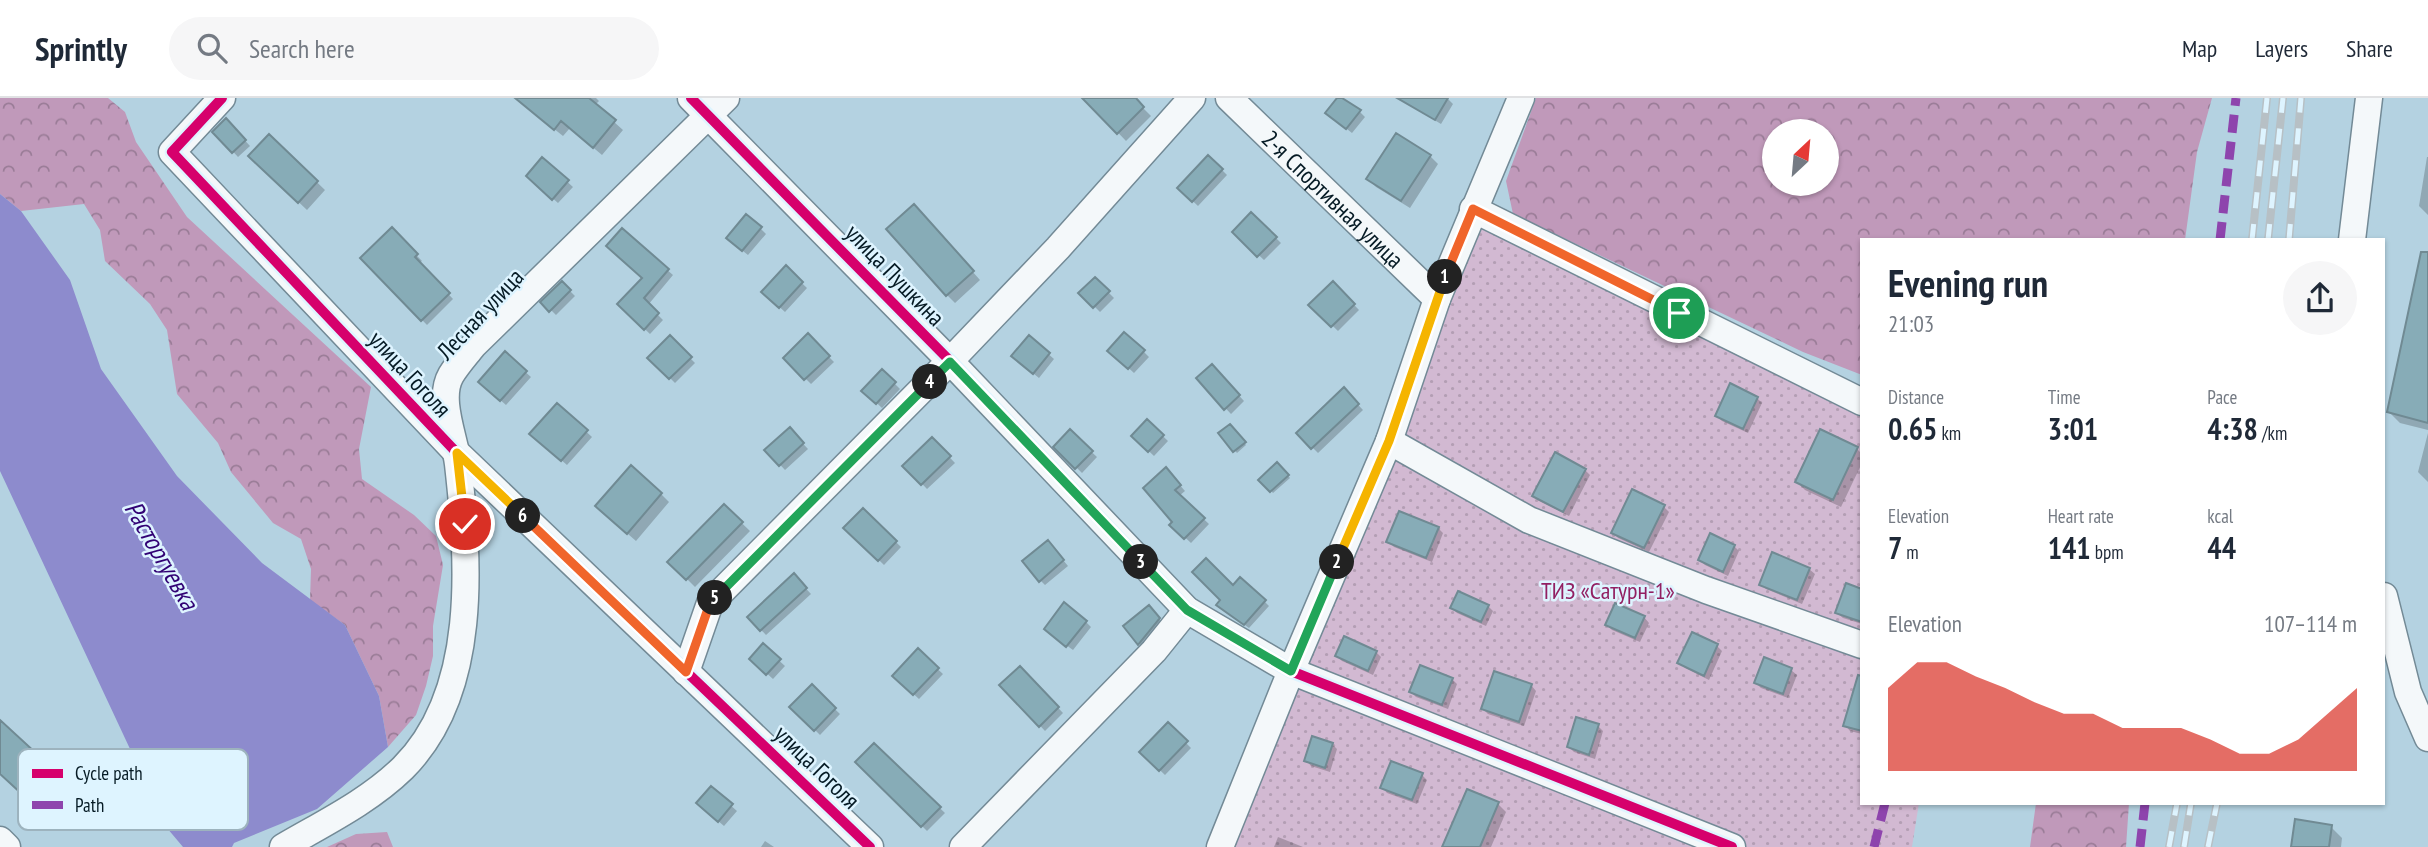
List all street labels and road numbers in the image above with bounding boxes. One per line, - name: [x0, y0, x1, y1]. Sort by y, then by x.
- street label: 2-я Спортивная улица: [1256, 123, 1411, 274]
- street label: улица Пушкина: [839, 217, 951, 333]
- street label: Лесная улица: [429, 262, 530, 367]
- street label: улица Гоголя: [362, 324, 458, 424]
- street label: улица Гоголя: [768, 719, 866, 815]

